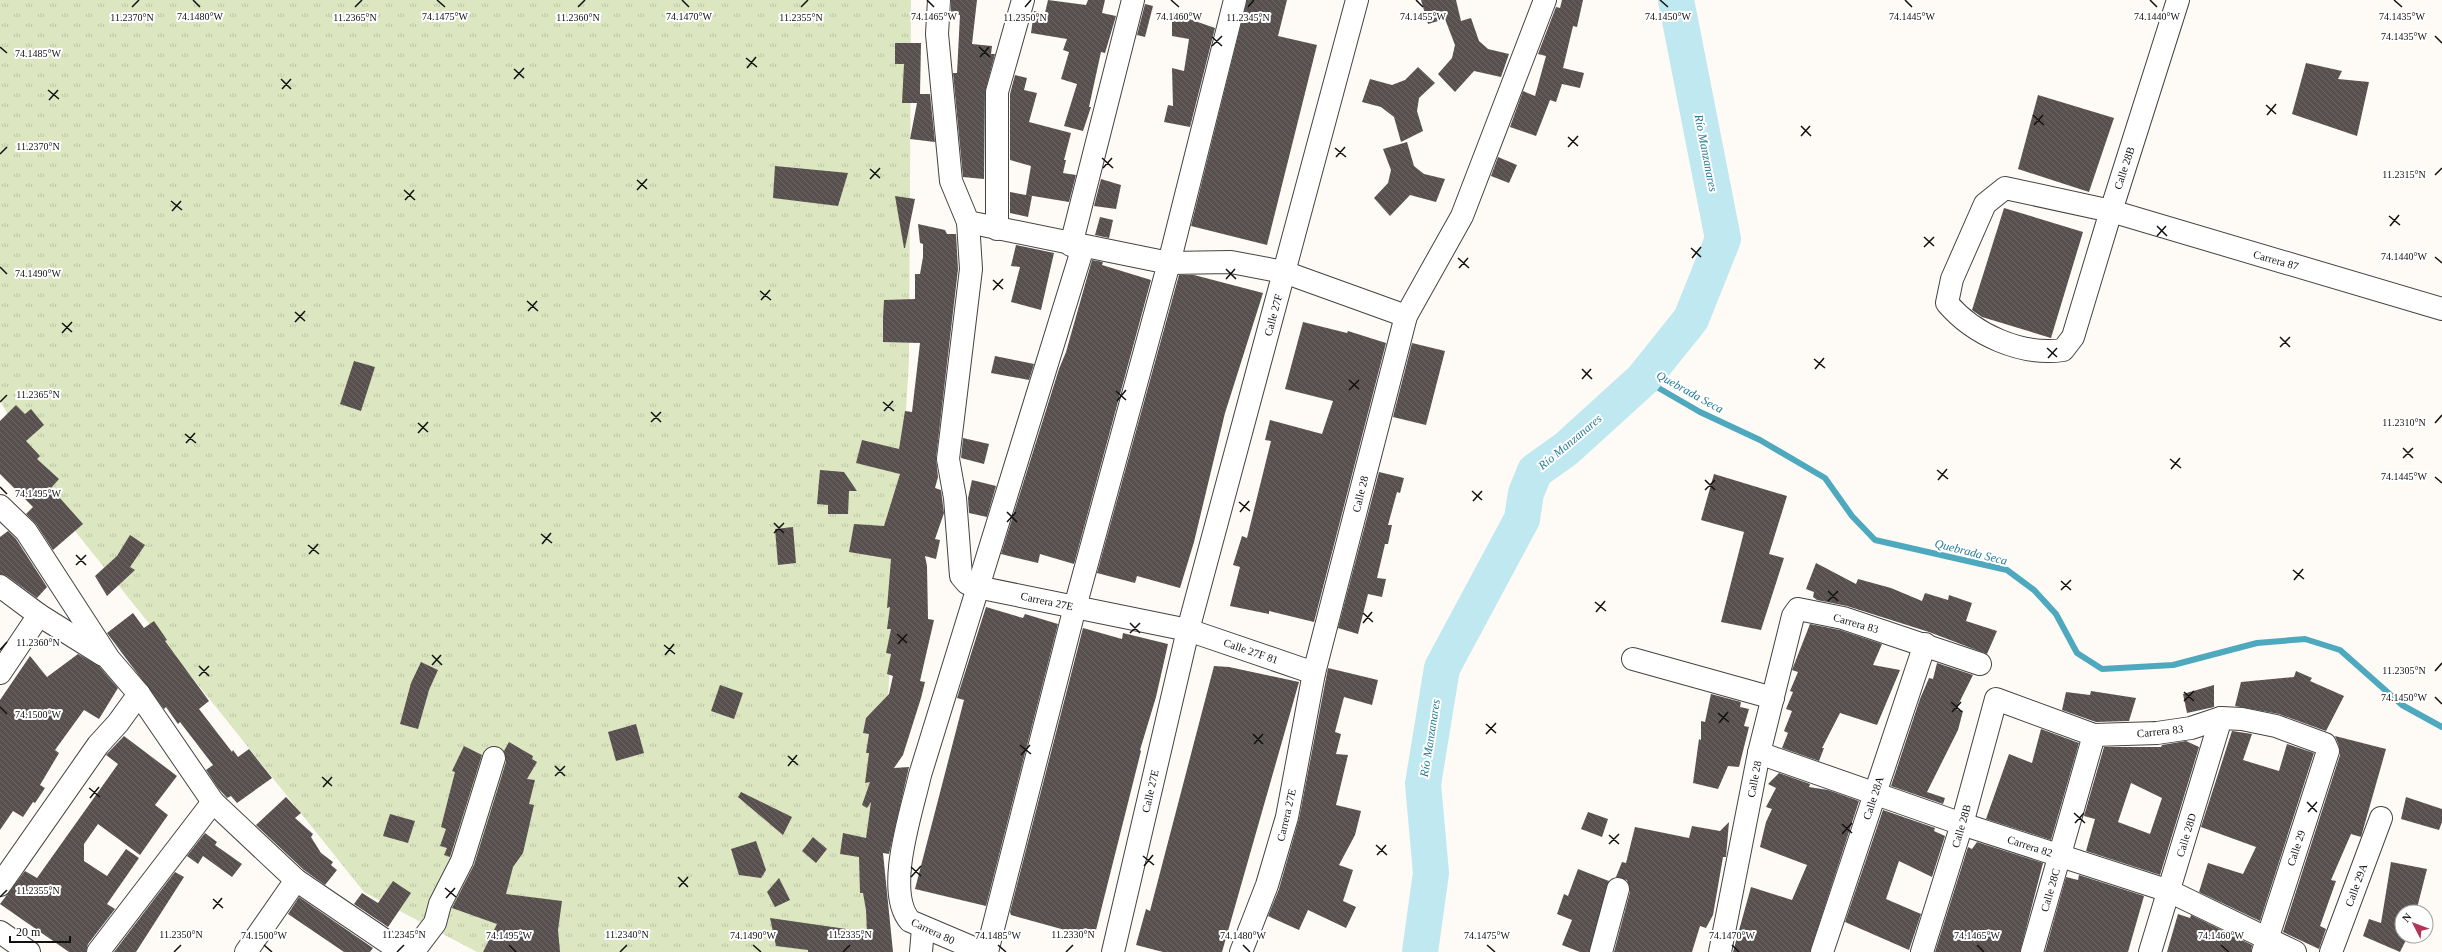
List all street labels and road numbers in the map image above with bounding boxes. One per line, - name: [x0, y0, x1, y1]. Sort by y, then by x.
- street label: Calle 28B: [2111, 145, 2137, 191]
- street label: Carrera 87: [2252, 248, 2301, 272]
- street label: Calle 27F: [1262, 293, 1284, 337]
- street label: Calle 28: [1350, 474, 1370, 513]
- street label: Carrera 27E: [1020, 590, 1075, 612]
- street label: Carrera 83: [1832, 611, 1881, 635]
- street label: Calle 27F 81: [1222, 636, 1280, 666]
- street label: Carrera 83: [2136, 723, 2184, 739]
- street label: Calle 28: [1745, 759, 1764, 798]
- street label: Calle 27E: [1139, 768, 1161, 814]
- street label: Calle 28A: [1860, 775, 1886, 821]
- street label: Carrera 27E: [1274, 787, 1298, 842]
- street label: Calle 28B: [1949, 803, 1973, 849]
- street label: Calle 28D: [2174, 812, 2198, 858]
- street label: Calle 29: [2285, 828, 2308, 867]
- street label: Carrera 82: [2006, 833, 2054, 859]
- street label: Calle 29A: [2343, 862, 2369, 908]
- street label: Calle 28C: [2038, 867, 2062, 913]
- street label: Carrera 80: [909, 916, 957, 947]

